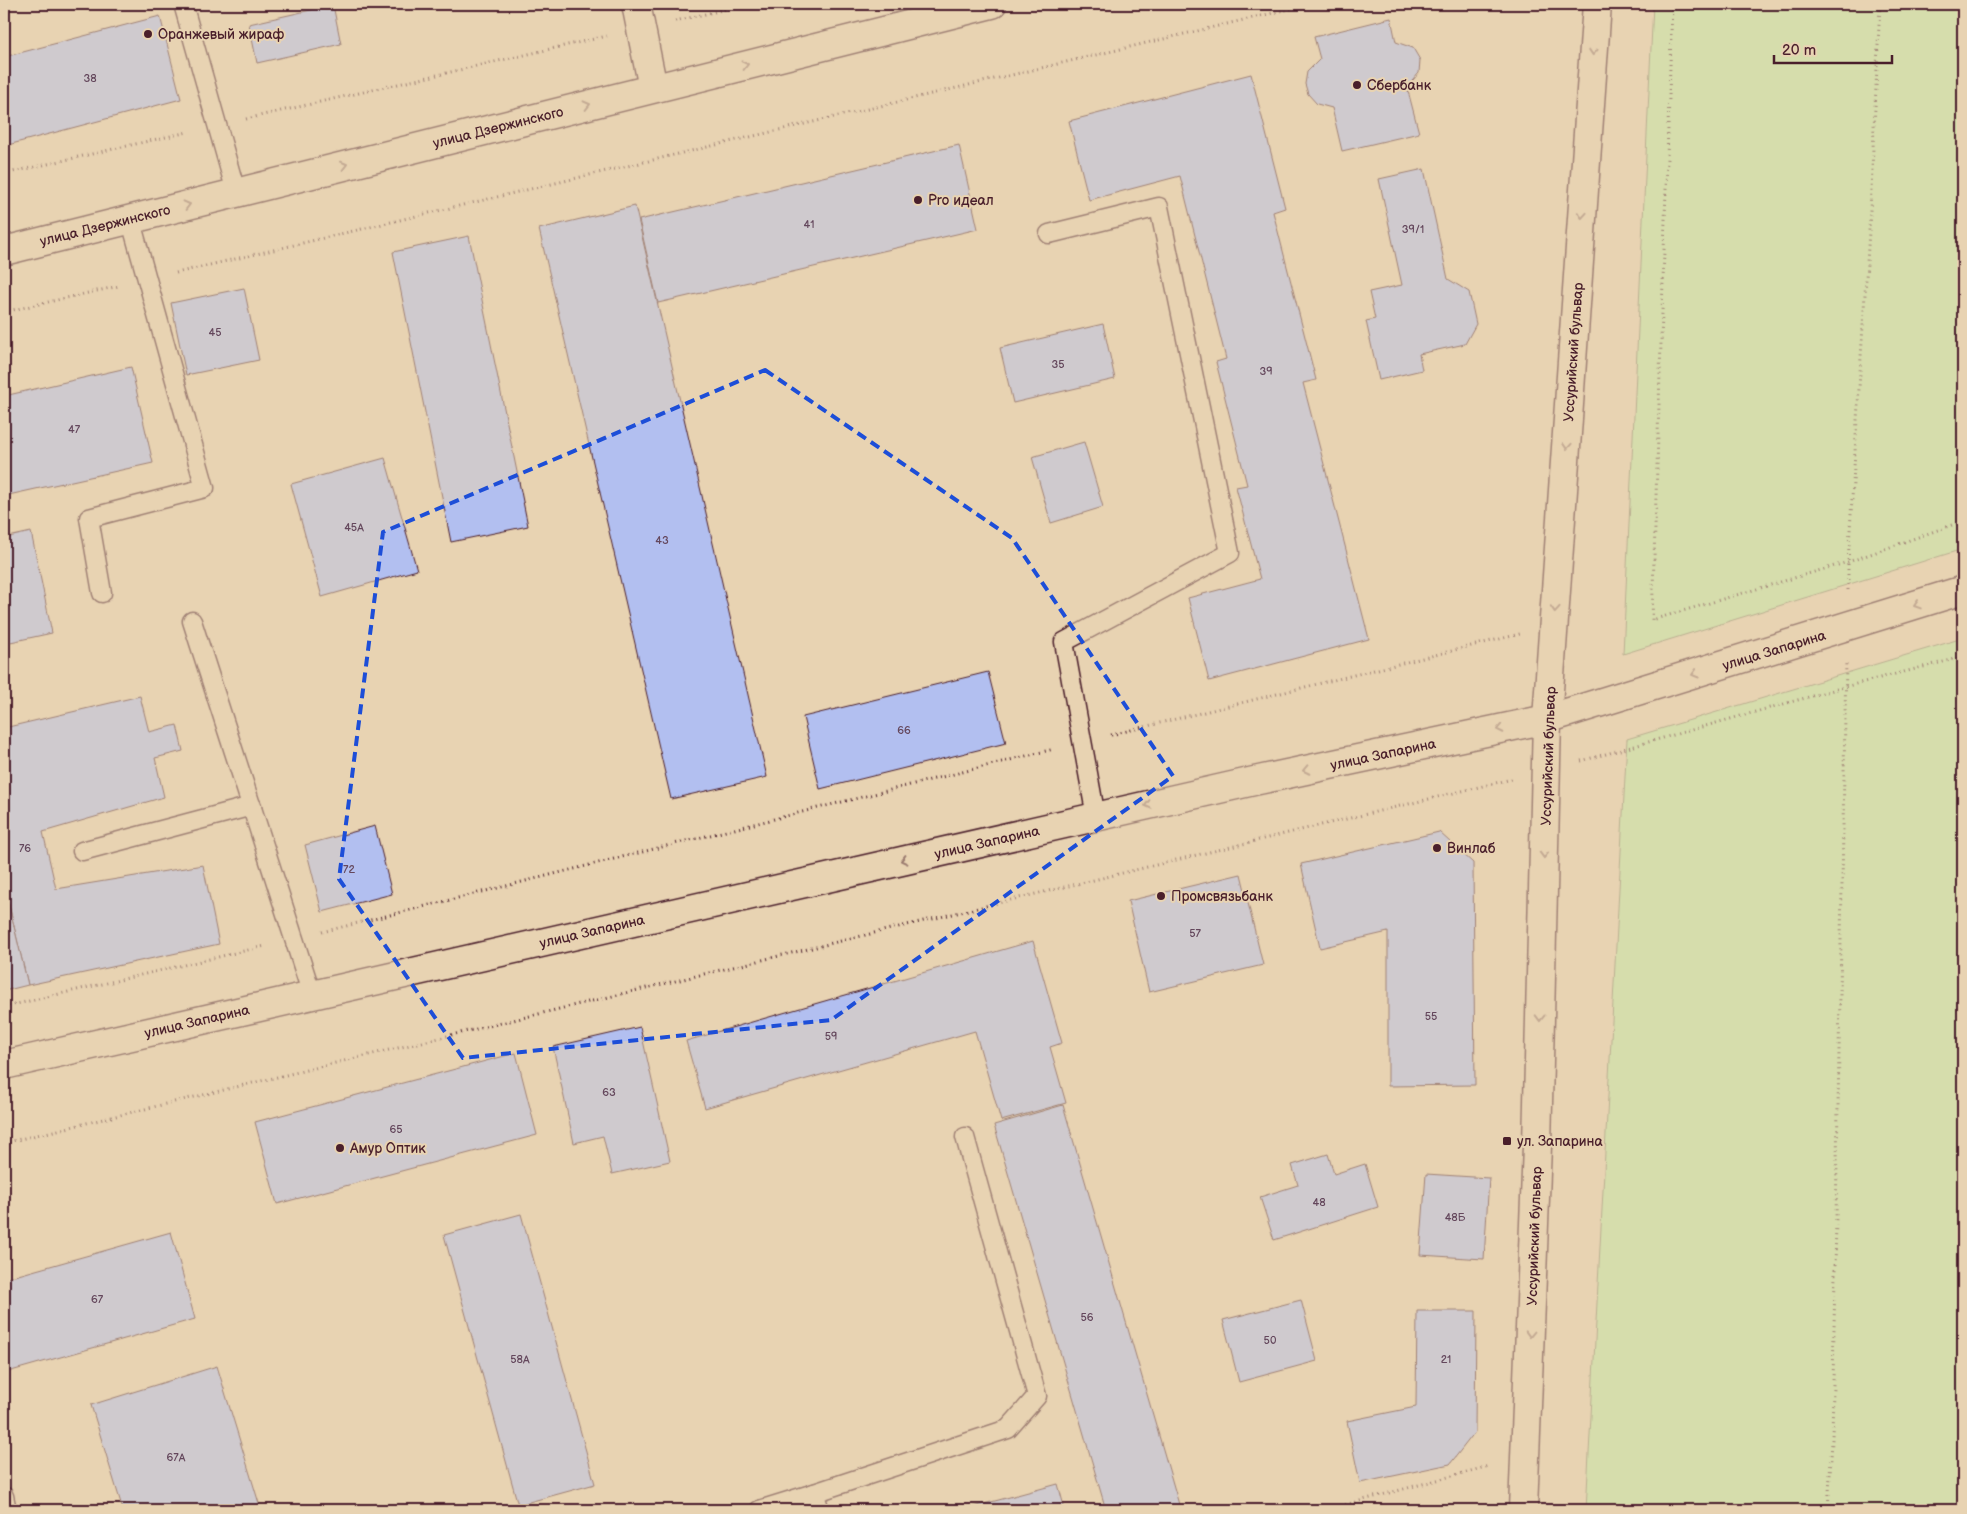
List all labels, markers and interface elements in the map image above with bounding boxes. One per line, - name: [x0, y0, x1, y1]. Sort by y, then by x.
- place label: Оранжевый жираф: [158, 26, 285, 43]
- marker: Оранжевый жираф: [142, 28, 154, 40]
- scale bar: [1774, 32, 1892, 64]
- text: 20 m: [1782, 41, 1816, 60]
- one-way arrow: [1588, 49, 1599, 57]
- one-way arrow: [740, 61, 748, 71]
- house number: 38: [83, 72, 97, 85]
- place label: Сбербанк: [1367, 77, 1432, 94]
- marker: Сбербанк: [1351, 79, 1363, 91]
- one-way arrow: [582, 100, 591, 111]
- street label: улица Дзержинского: [431, 103, 565, 152]
- one-way arrow: [340, 160, 349, 171]
- place label: Pro идеал: [928, 192, 994, 209]
- marker: Pro идеал: [912, 194, 924, 206]
- one-way arrow: [182, 200, 190, 210]
- street label: улица Дзержинского: [38, 201, 172, 250]
- one-way arrow: [1577, 211, 1588, 219]
- house number: 41: [804, 218, 814, 231]
- house number: 39/1: [1402, 223, 1424, 236]
- street label: Уссурийский бульвар: [1560, 282, 1587, 422]
- house number: 45: [208, 326, 222, 339]
- house number: 35: [1051, 358, 1065, 371]
- house number: 39: [1259, 365, 1273, 378]
- house number: 47: [68, 423, 81, 436]
- one-way arrow: [1561, 443, 1572, 451]
- house number: 45А: [344, 521, 364, 534]
- house number: 43: [655, 534, 669, 547]
- one-way arrow: [1913, 599, 1921, 609]
- one-way arrow: [1550, 605, 1561, 613]
- street label: улица Запарина: [1720, 626, 1829, 674]
- one-way arrow: [1691, 668, 1699, 678]
- street label: Уссурийский бульвар: [1538, 686, 1559, 826]
- one-way arrow: [1495, 723, 1504, 734]
- house number: 66: [897, 724, 911, 737]
- street label: улица Запарина: [1329, 735, 1438, 774]
- one-way arrow: [1302, 764, 1311, 775]
- one-way arrow: [1143, 799, 1152, 810]
- street label: улица Запарина: [933, 822, 1042, 863]
- place label: Винлаб: [1447, 840, 1496, 857]
- house number: 76: [19, 842, 31, 855]
- marker: Винлаб: [1431, 842, 1443, 854]
- one-way arrow: [1539, 852, 1550, 860]
- one-way arrow: [900, 855, 908, 865]
- house number: 72: [343, 863, 355, 876]
- place label: Промсвязьбанк: [1171, 888, 1273, 905]
- marker: Промсвязьбанк: [1155, 890, 1167, 902]
- street label: улица Запарина: [538, 911, 647, 952]
- house number: 57: [1189, 927, 1201, 940]
- street label: улица Запарина: [143, 1001, 252, 1042]
- house number: 55: [1425, 1010, 1437, 1023]
- one-way arrow: [1535, 1014, 1546, 1022]
- house number: 59: [825, 1030, 837, 1043]
- house number: 63: [602, 1086, 616, 1099]
- house number: 65: [389, 1123, 403, 1136]
- place label: ул. Запарина: [1517, 1133, 1603, 1150]
- marker: ул. Запарина: [1501, 1135, 1513, 1147]
- place label: Амур Оптик: [349, 1140, 426, 1157]
- marker: Амур Оптик: [334, 1142, 346, 1154]
- street label: Уссурийский бульвар: [1524, 1166, 1545, 1306]
- house number: 48: [1312, 1196, 1326, 1209]
- house number: 48Б: [1445, 1211, 1466, 1224]
- house number: 67: [91, 1293, 104, 1306]
- house number: 56: [1080, 1311, 1094, 1324]
- one-way arrow: [1524, 1331, 1535, 1339]
- house number: 50: [1264, 1334, 1277, 1347]
- house number: 58А: [510, 1353, 530, 1366]
- house number: 21: [1441, 1353, 1451, 1366]
- house number: 67А: [167, 1451, 186, 1464]

